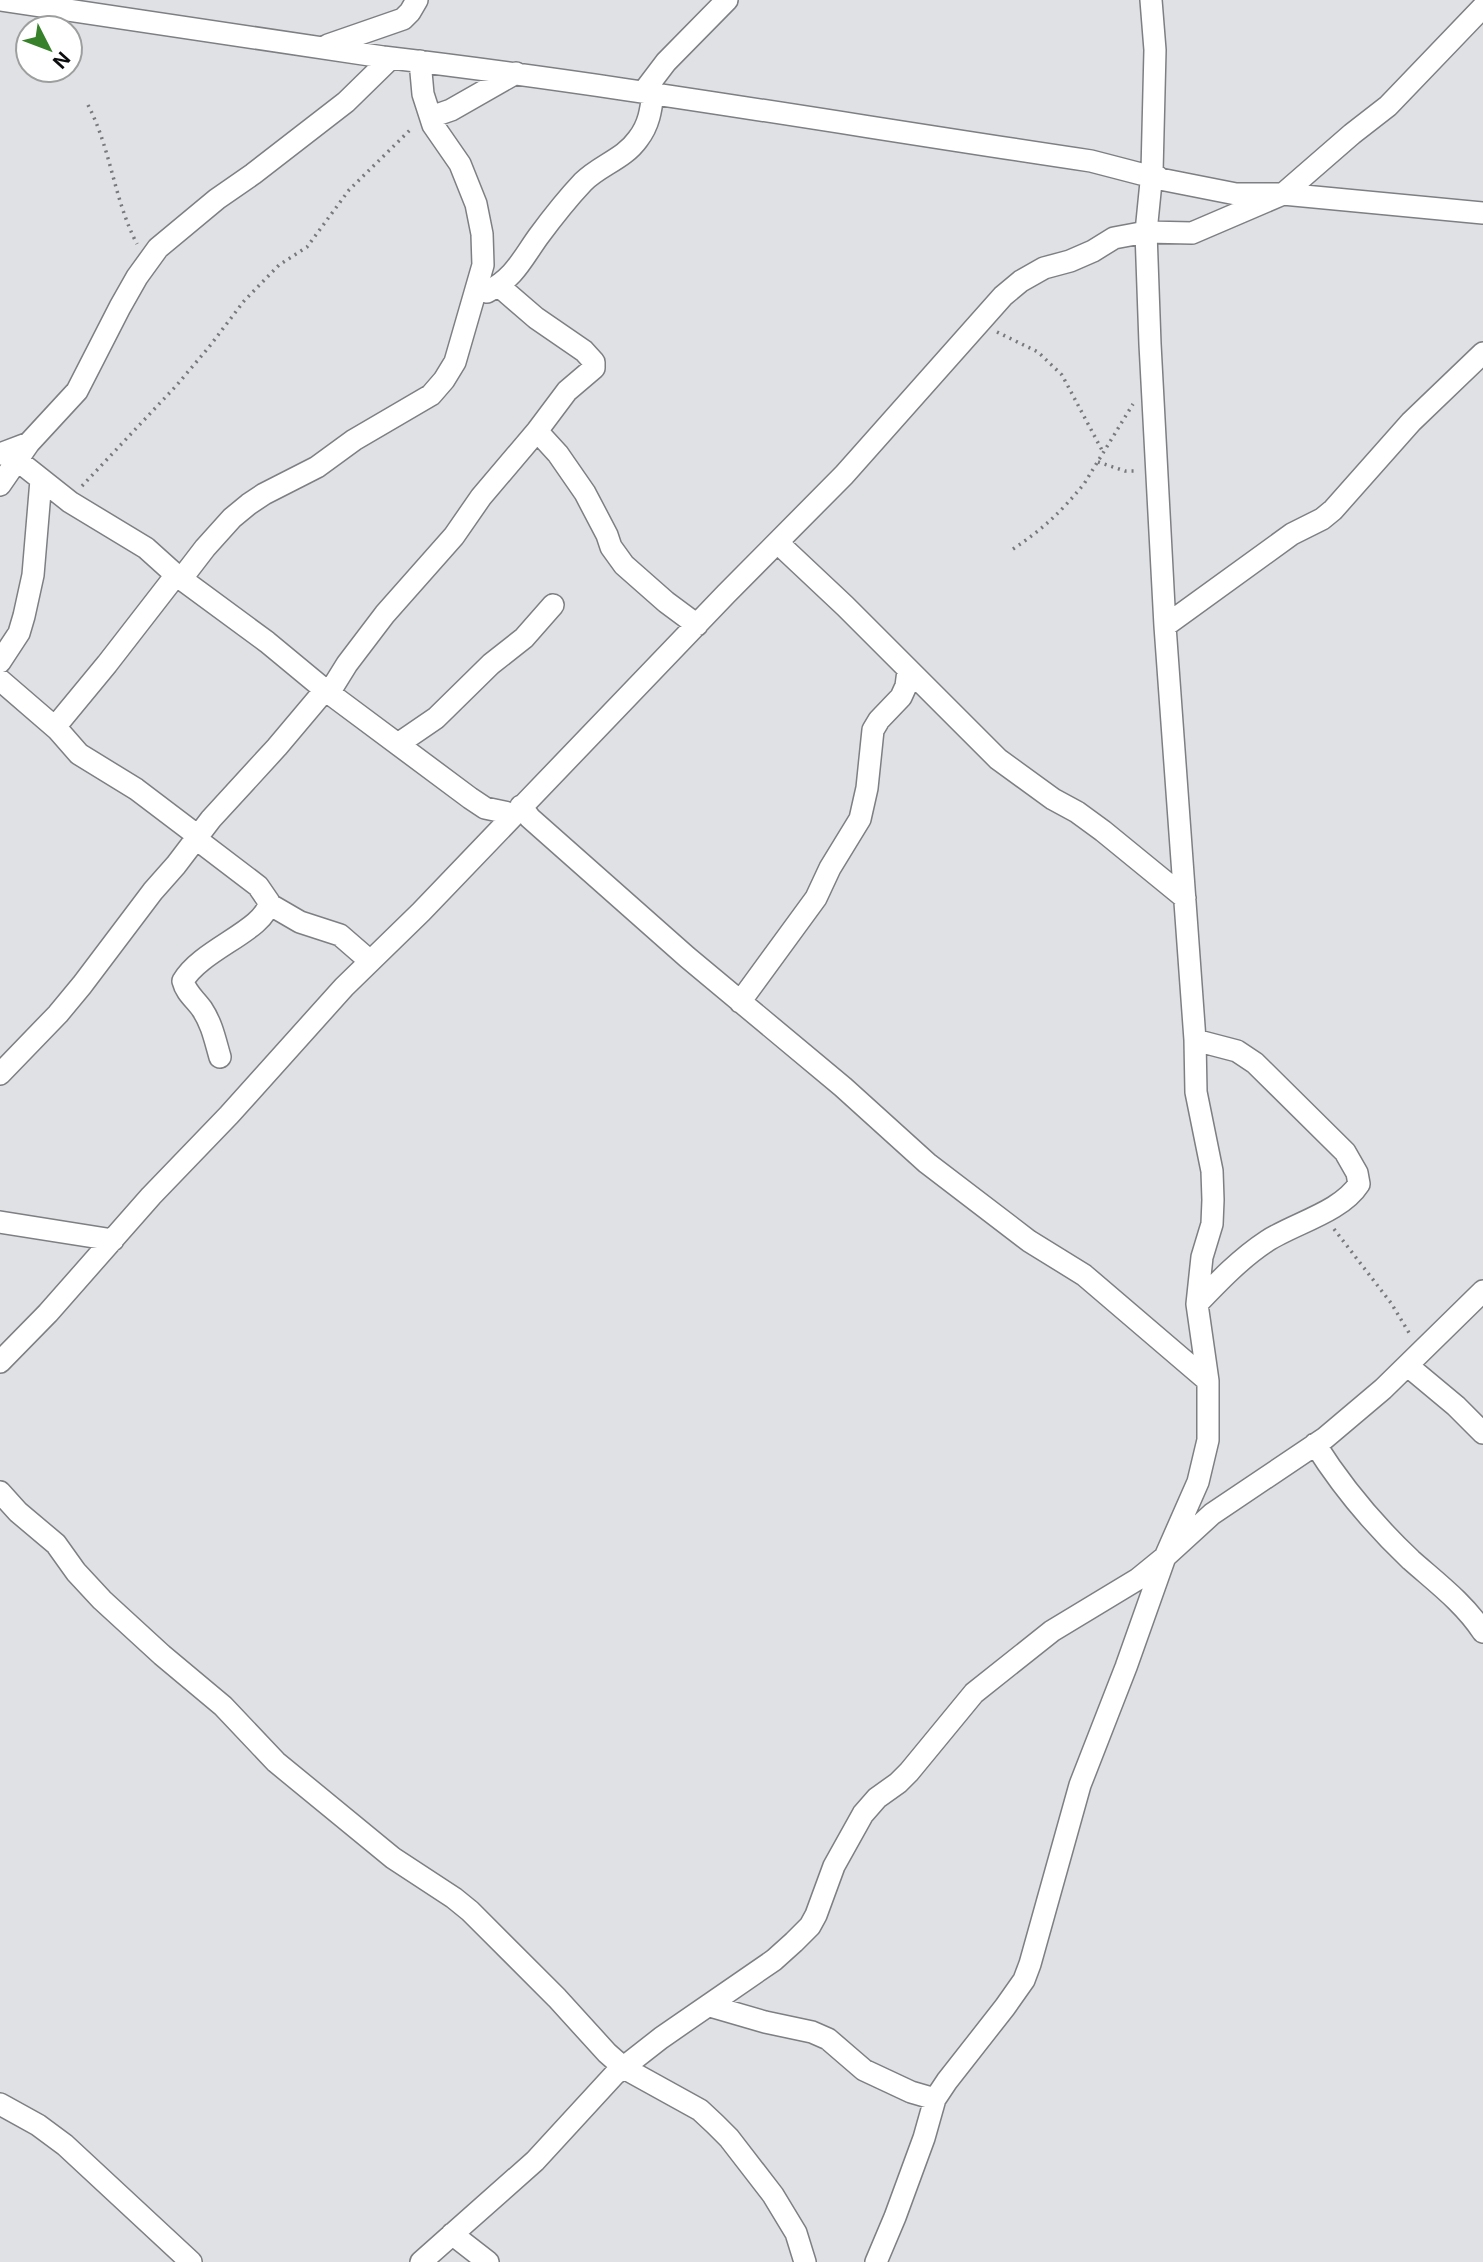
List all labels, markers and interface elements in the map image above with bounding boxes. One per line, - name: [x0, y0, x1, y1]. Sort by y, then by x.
- north arrow: [14, 14, 84, 84]
- text: N: [48, 47, 75, 73]

